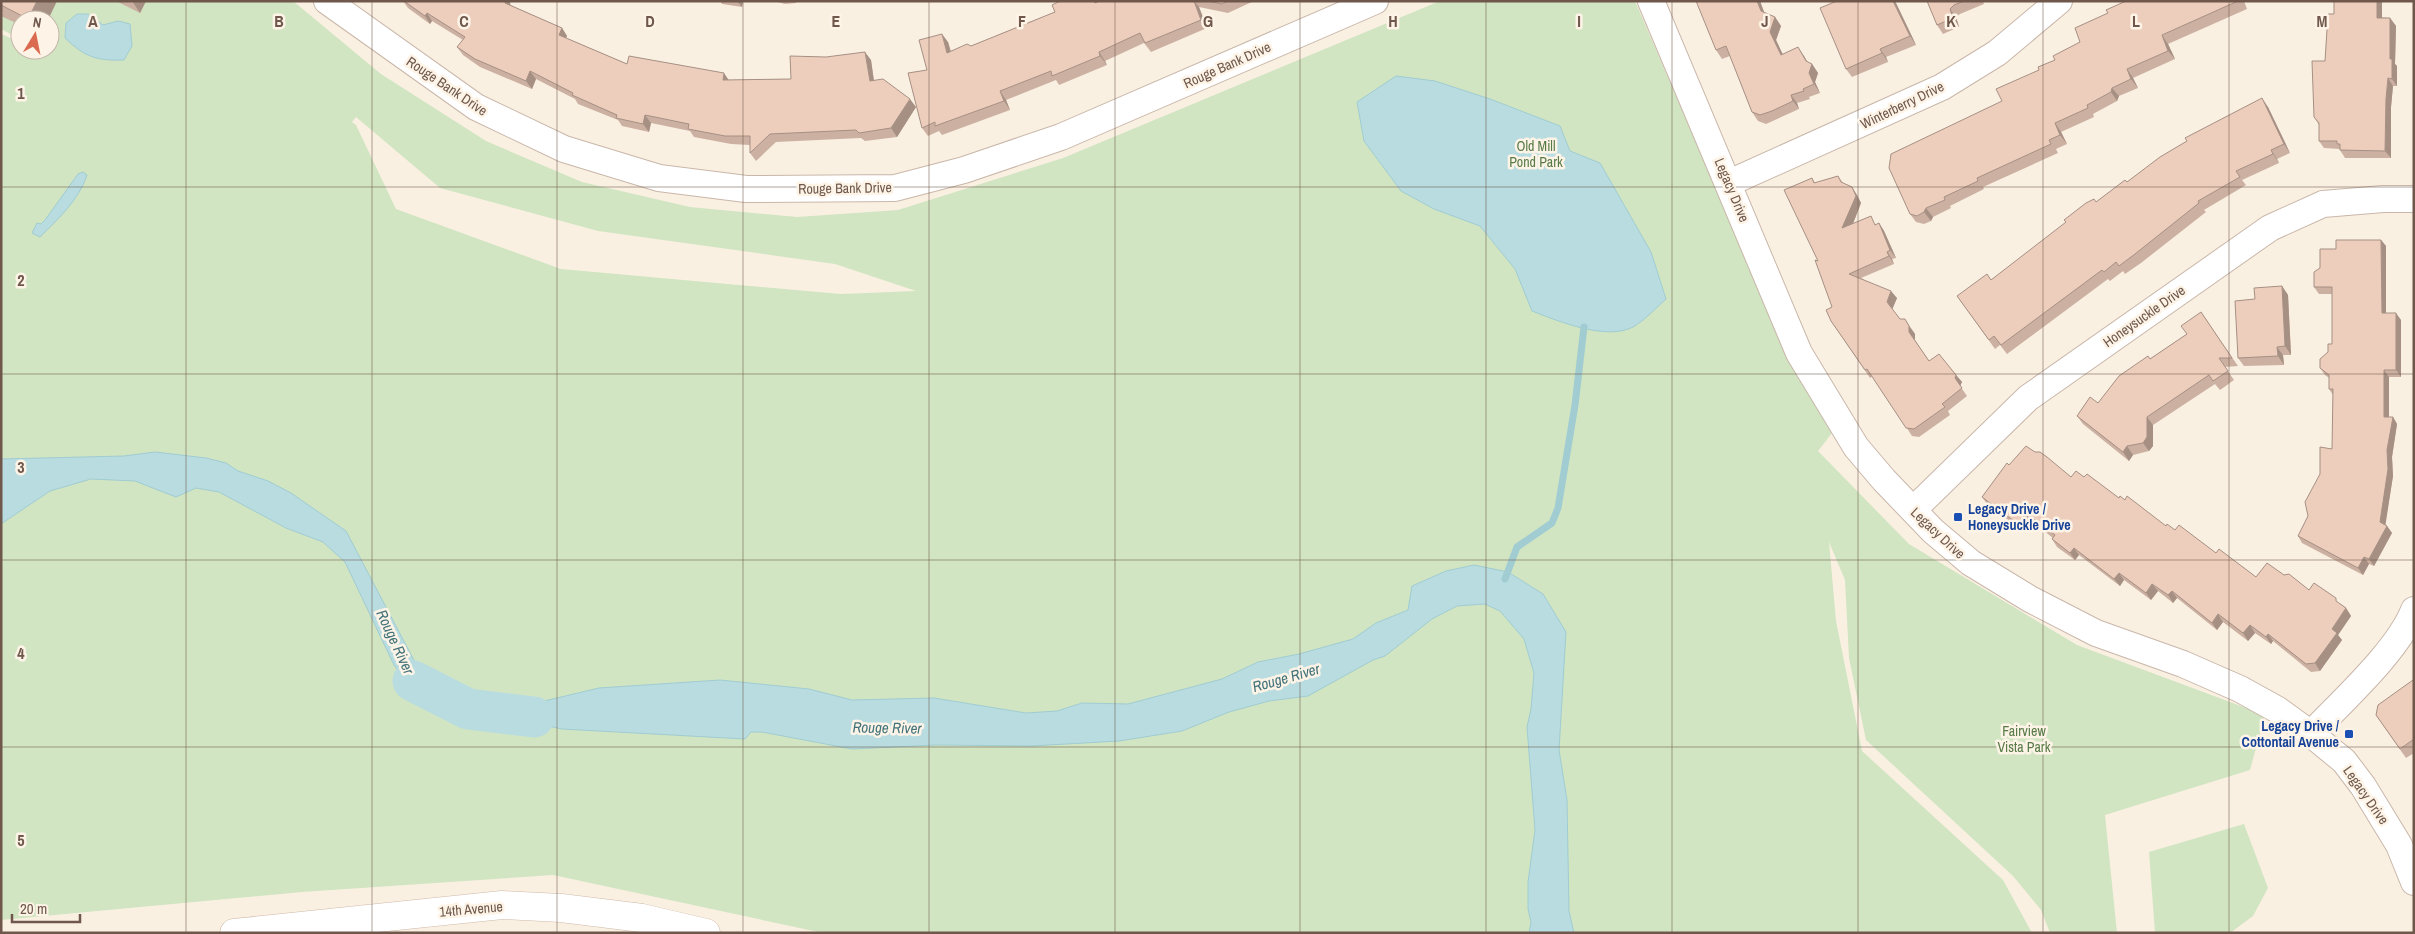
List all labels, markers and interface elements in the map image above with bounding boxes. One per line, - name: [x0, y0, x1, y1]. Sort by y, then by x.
- north arrow: [10, 10, 60, 60]
- text: A: [88, 10, 98, 32]
- text: B: [274, 10, 284, 32]
- text: C: [459, 10, 469, 32]
- text: D: [645, 10, 655, 32]
- text: E: [832, 10, 841, 32]
- text: F: [1018, 10, 1026, 32]
- text: G: [1203, 10, 1213, 32]
- text: H: [1388, 10, 1398, 32]
- text: I: [1577, 10, 1581, 32]
- text: J: [1761, 10, 1769, 32]
- text: K: [1946, 10, 1956, 32]
- text: L: [2132, 10, 2140, 32]
- text: M: [2317, 10, 2328, 32]
- text: N: [32, 13, 43, 32]
- street label: Rouge Bank Drive: [1180, 38, 1274, 92]
- street label: Rouge Bank Drive: [403, 52, 491, 120]
- street label: Winterberry Drive: [1857, 77, 1947, 133]
- text: 1: [17, 82, 25, 104]
- park label: Old Mill Pond Park: [1509, 137, 1563, 171]
- street label: Legacy Drive: [1711, 155, 1753, 225]
- street label: Rouge Bank Drive: [798, 178, 892, 198]
- text: 2: [17, 269, 25, 291]
- street label: Honeysuckle Drive: [2099, 281, 2189, 351]
- text: 3: [17, 456, 25, 478]
- place label: Legacy Drive / Honeysuckle Drive: [1968, 500, 2071, 534]
- street label: Legacy Drive: [1907, 503, 1969, 563]
- marker: Legacy Drive / Honeysuckle Drive: [1952, 511, 1964, 523]
- water label: Rouge River: [371, 606, 420, 678]
- text: 4: [17, 642, 25, 664]
- water label: Rouge River: [1250, 658, 1323, 697]
- water label: Rouge River: [852, 716, 923, 739]
- place label: Legacy Drive / Cottontail Avenue: [2242, 717, 2340, 751]
- park label: Fairview Vista Park: [1998, 722, 2051, 756]
- marker: Legacy Drive / Cottontail Avenue: [2343, 728, 2355, 740]
- street label: Legacy Drive: [2339, 762, 2393, 828]
- text: 5: [17, 829, 25, 851]
- scale bar: [12, 892, 80, 924]
- street label: 14th Avenue: [439, 897, 503, 921]
- text: 20 m: [20, 898, 47, 919]

